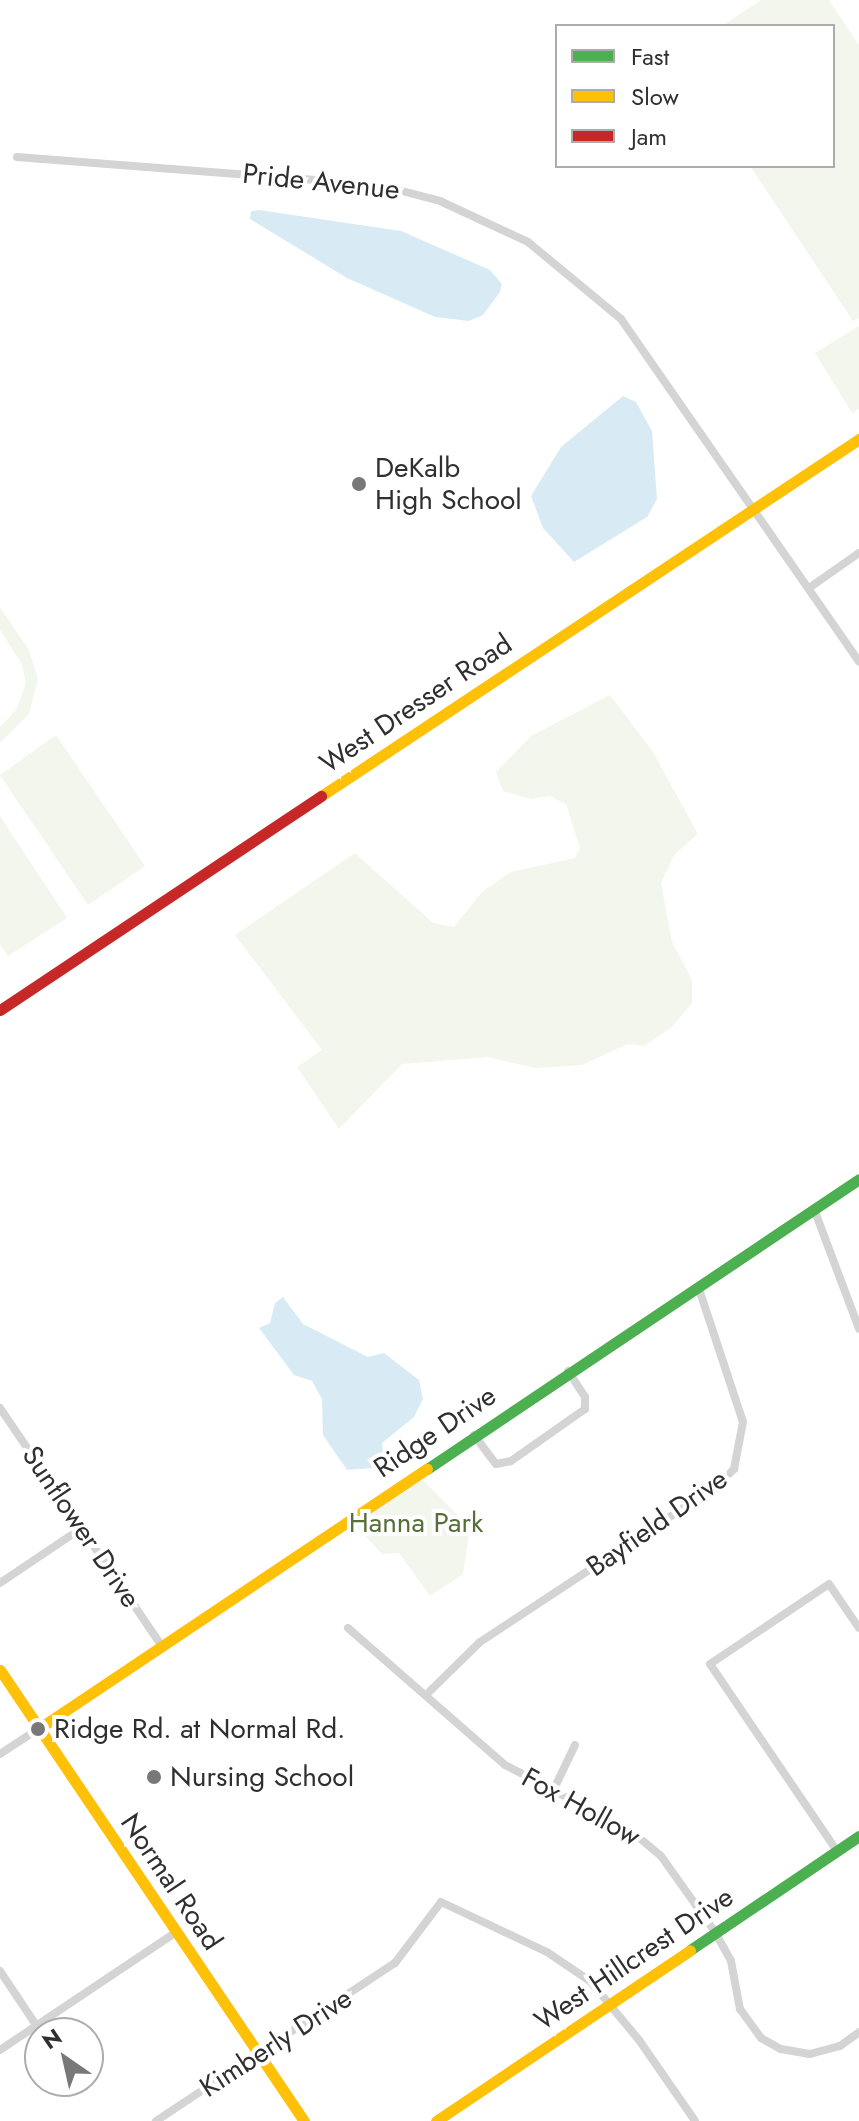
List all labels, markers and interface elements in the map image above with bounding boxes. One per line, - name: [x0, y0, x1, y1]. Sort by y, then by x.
- legend: [555, 24, 835, 168]
- text: Fast: [631, 39, 669, 74]
- text: Slow: [631, 79, 679, 114]
- text: Jam: [631, 119, 667, 154]
- street label: Pride Avenue: [241, 157, 401, 207]
- place label: DeKalb High School: [375, 451, 522, 517]
- marker: DeKalb High School: [350, 475, 368, 493]
- street label: West Dresser Road: [314, 627, 518, 781]
- street label: Ridge Drive: [368, 1379, 502, 1485]
- street label: Sunflower Drive: [15, 1440, 147, 1614]
- street label: Bayfield Drive: [580, 1462, 734, 1584]
- park label: Hanna Park: [349, 1506, 483, 1540]
- place label: Ridge Rd. at Normal Rd.: [54, 1712, 346, 1746]
- marker: Ridge Rd. at Normal Rd.: [29, 1720, 47, 1738]
- place label: Nursing School: [170, 1760, 354, 1794]
- street label: Fox Hollow: [516, 1761, 646, 1853]
- marker: Nursing School: [145, 1768, 163, 1786]
- street label: Normal Road: [113, 1807, 229, 1957]
- street label: West Hillcrest Drive: [528, 1880, 740, 2038]
- street label: Kimberly Drive: [194, 1981, 358, 2105]
- north arrow: [24, 2017, 104, 2097]
- text: N: [36, 2021, 68, 2057]

